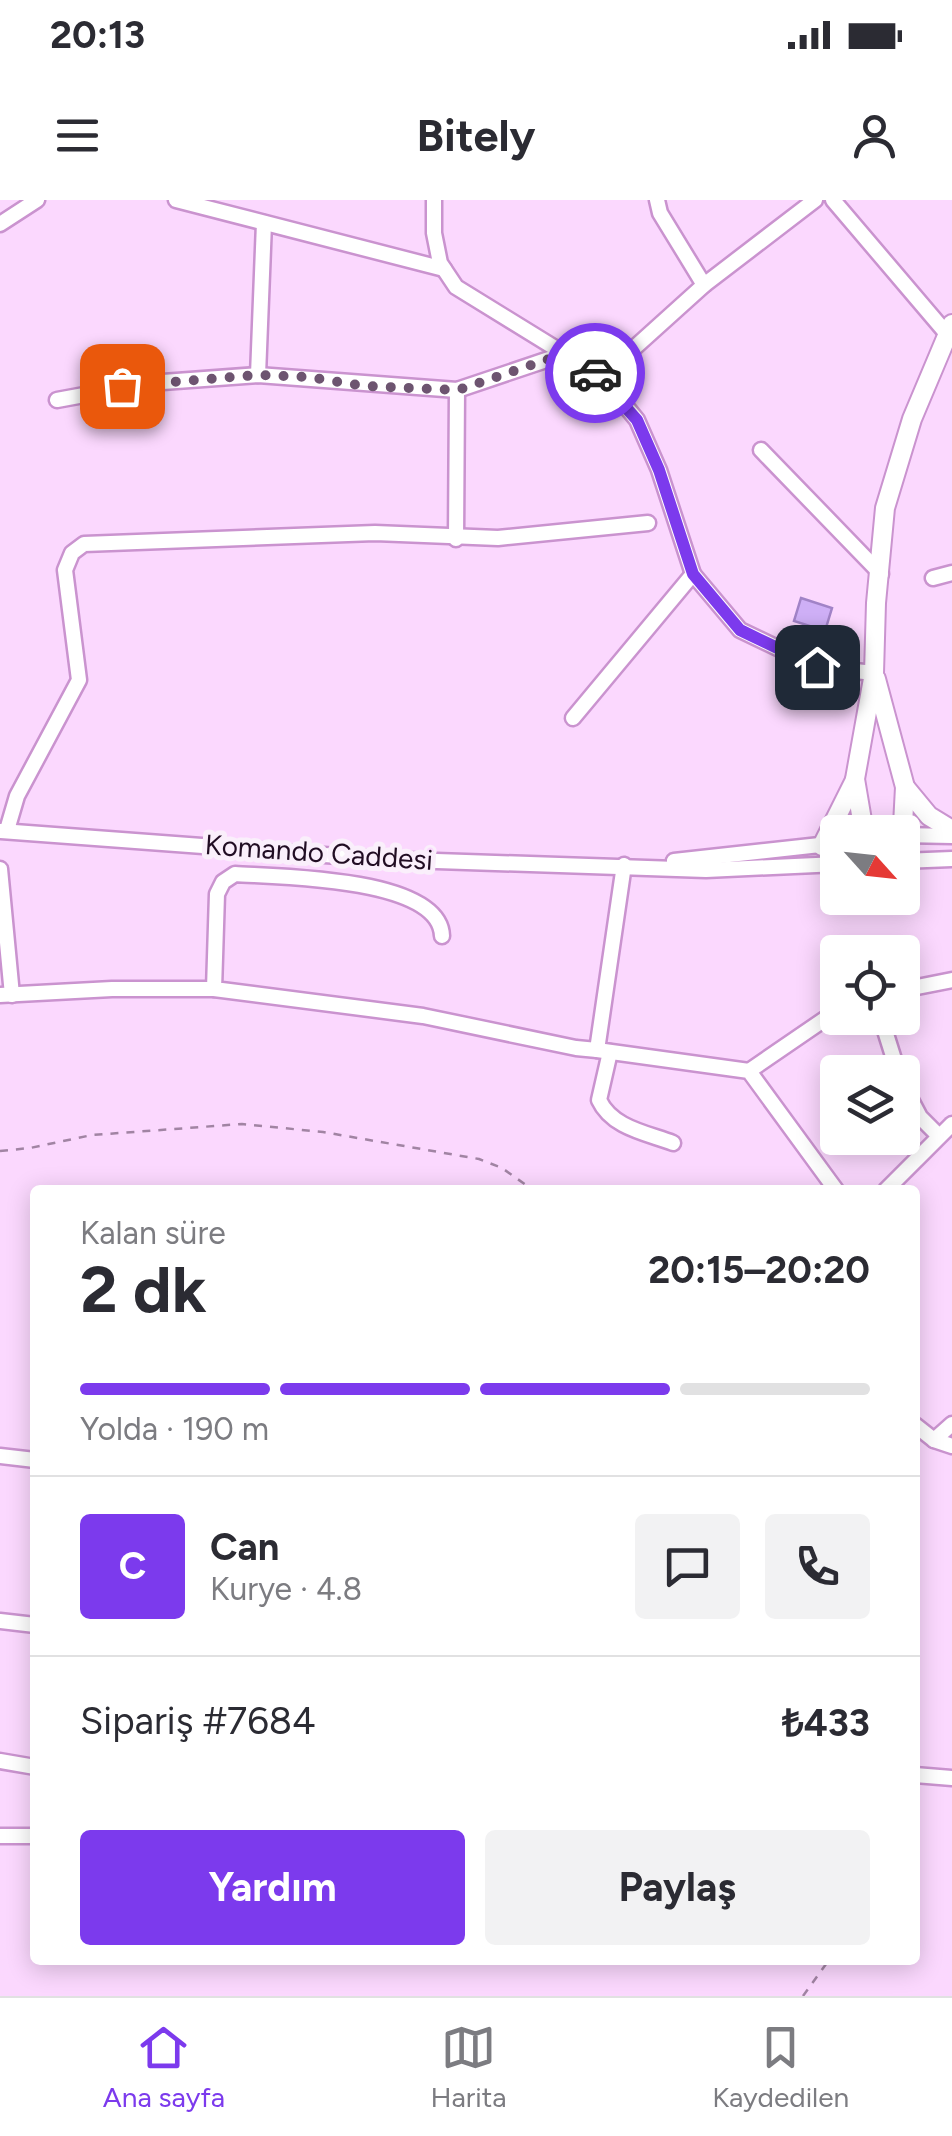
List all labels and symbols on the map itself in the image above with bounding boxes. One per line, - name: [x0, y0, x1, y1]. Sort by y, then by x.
- courier: [545, 323, 645, 423]
- pin: [80, 344, 165, 429]
- pin: [775, 625, 860, 710]
- north arrow: [820, 815, 920, 915]
- street label: Komando Caddesi: [204, 827, 434, 877]

